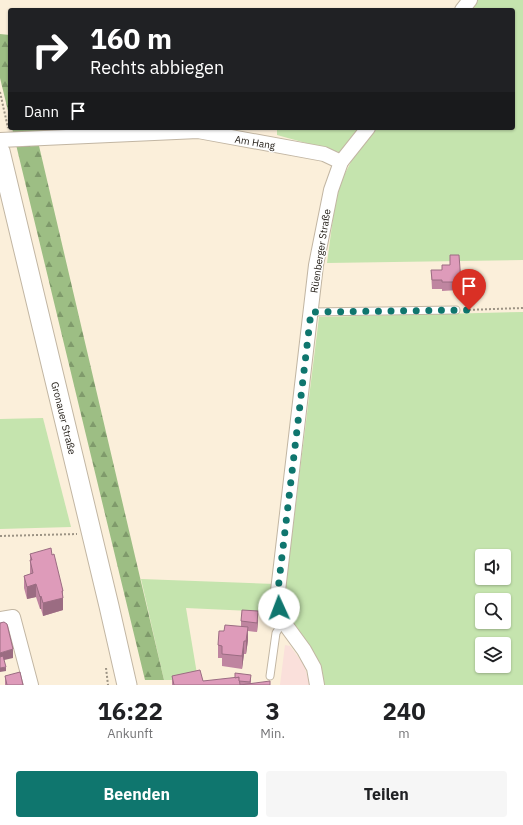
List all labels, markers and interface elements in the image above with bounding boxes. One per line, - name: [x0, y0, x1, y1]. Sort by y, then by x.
- text: 160 m: [90, 20, 172, 57]
- icon: right: [24, 24, 76, 76]
- text: Rechts abbiegen: [90, 56, 224, 79]
- icon: arrive: [67, 100, 89, 122]
- text: Dann: [24, 102, 59, 121]
- street label: Am Hang: [234, 133, 277, 153]
- street label: Rüenberger Straße: [307, 208, 334, 294]
- pin: [452, 269, 486, 310]
- icon: arrive: [458, 275, 480, 297]
- street label: Gronauer Straße: [48, 380, 79, 456]
- map controls: [475, 549, 511, 673]
- button: sound: [475, 549, 511, 585]
- position arrow: [258, 587, 300, 629]
- button: search: [475, 593, 511, 629]
- button: layers: [475, 637, 511, 673]
- text: 16:22: [97, 695, 163, 727]
- text: 3: [265, 695, 280, 727]
- text: 240: [382, 695, 426, 727]
- text: Ankunft: [107, 725, 153, 742]
- text: Min.: [260, 725, 285, 742]
- text: m: [398, 725, 410, 742]
- button: Beenden: [16, 771, 258, 817]
- button: Teilen: [266, 771, 507, 817]

